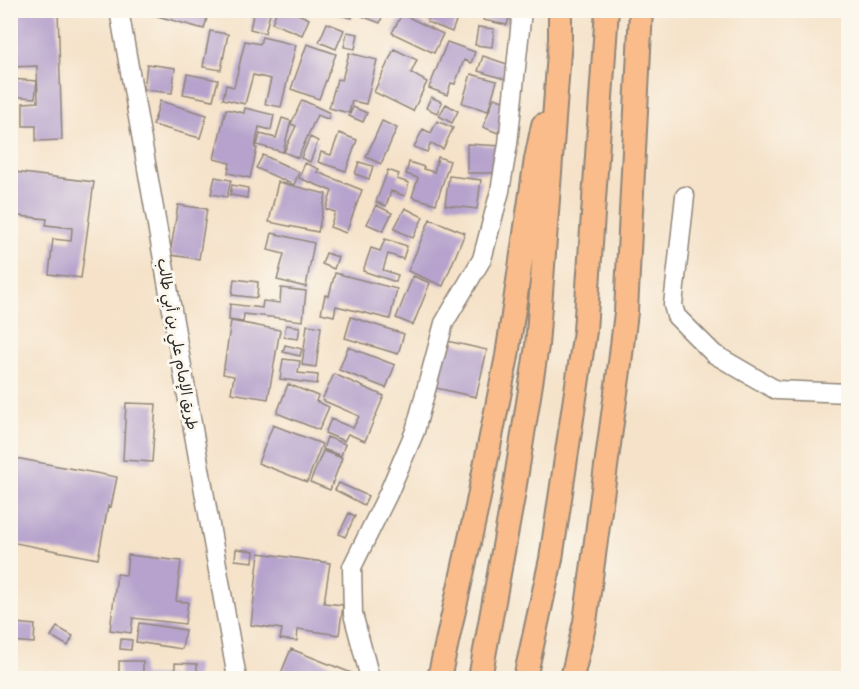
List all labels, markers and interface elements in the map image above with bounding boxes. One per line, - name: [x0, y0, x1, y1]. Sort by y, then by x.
- street label: طريق الإمام علي بن أبي طالب: [150, 257, 202, 432]

